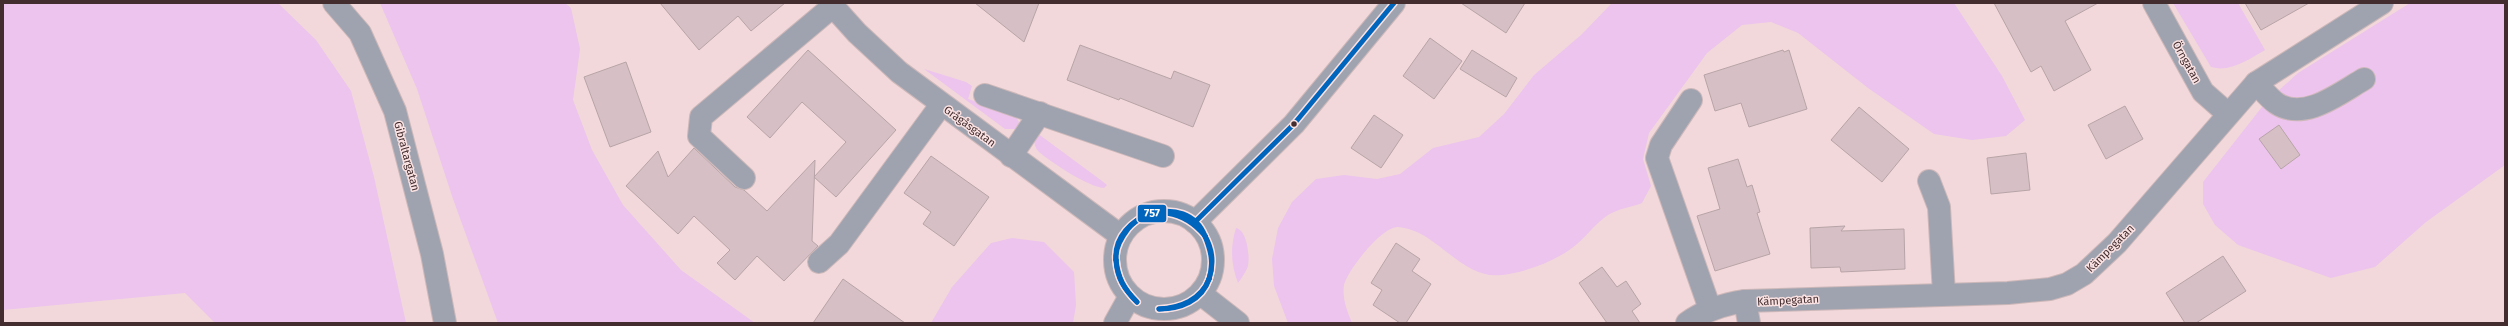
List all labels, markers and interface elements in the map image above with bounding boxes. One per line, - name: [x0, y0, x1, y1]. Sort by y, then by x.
- street label: Örngatan: [2170, 38, 2204, 86]
- street label: Grågåsgatan: [941, 103, 998, 150]
- unlabelled marker: [1289, 119, 1299, 129]
- street label: Gibraltargatan: [391, 120, 422, 192]
- line badge: 757: [1137, 204, 1167, 223]
- text: 757: [1144, 207, 1160, 220]
- street label: Kämpegatan: [2084, 222, 2137, 275]
- street label: Kämpegatan: [1757, 292, 1819, 309]

